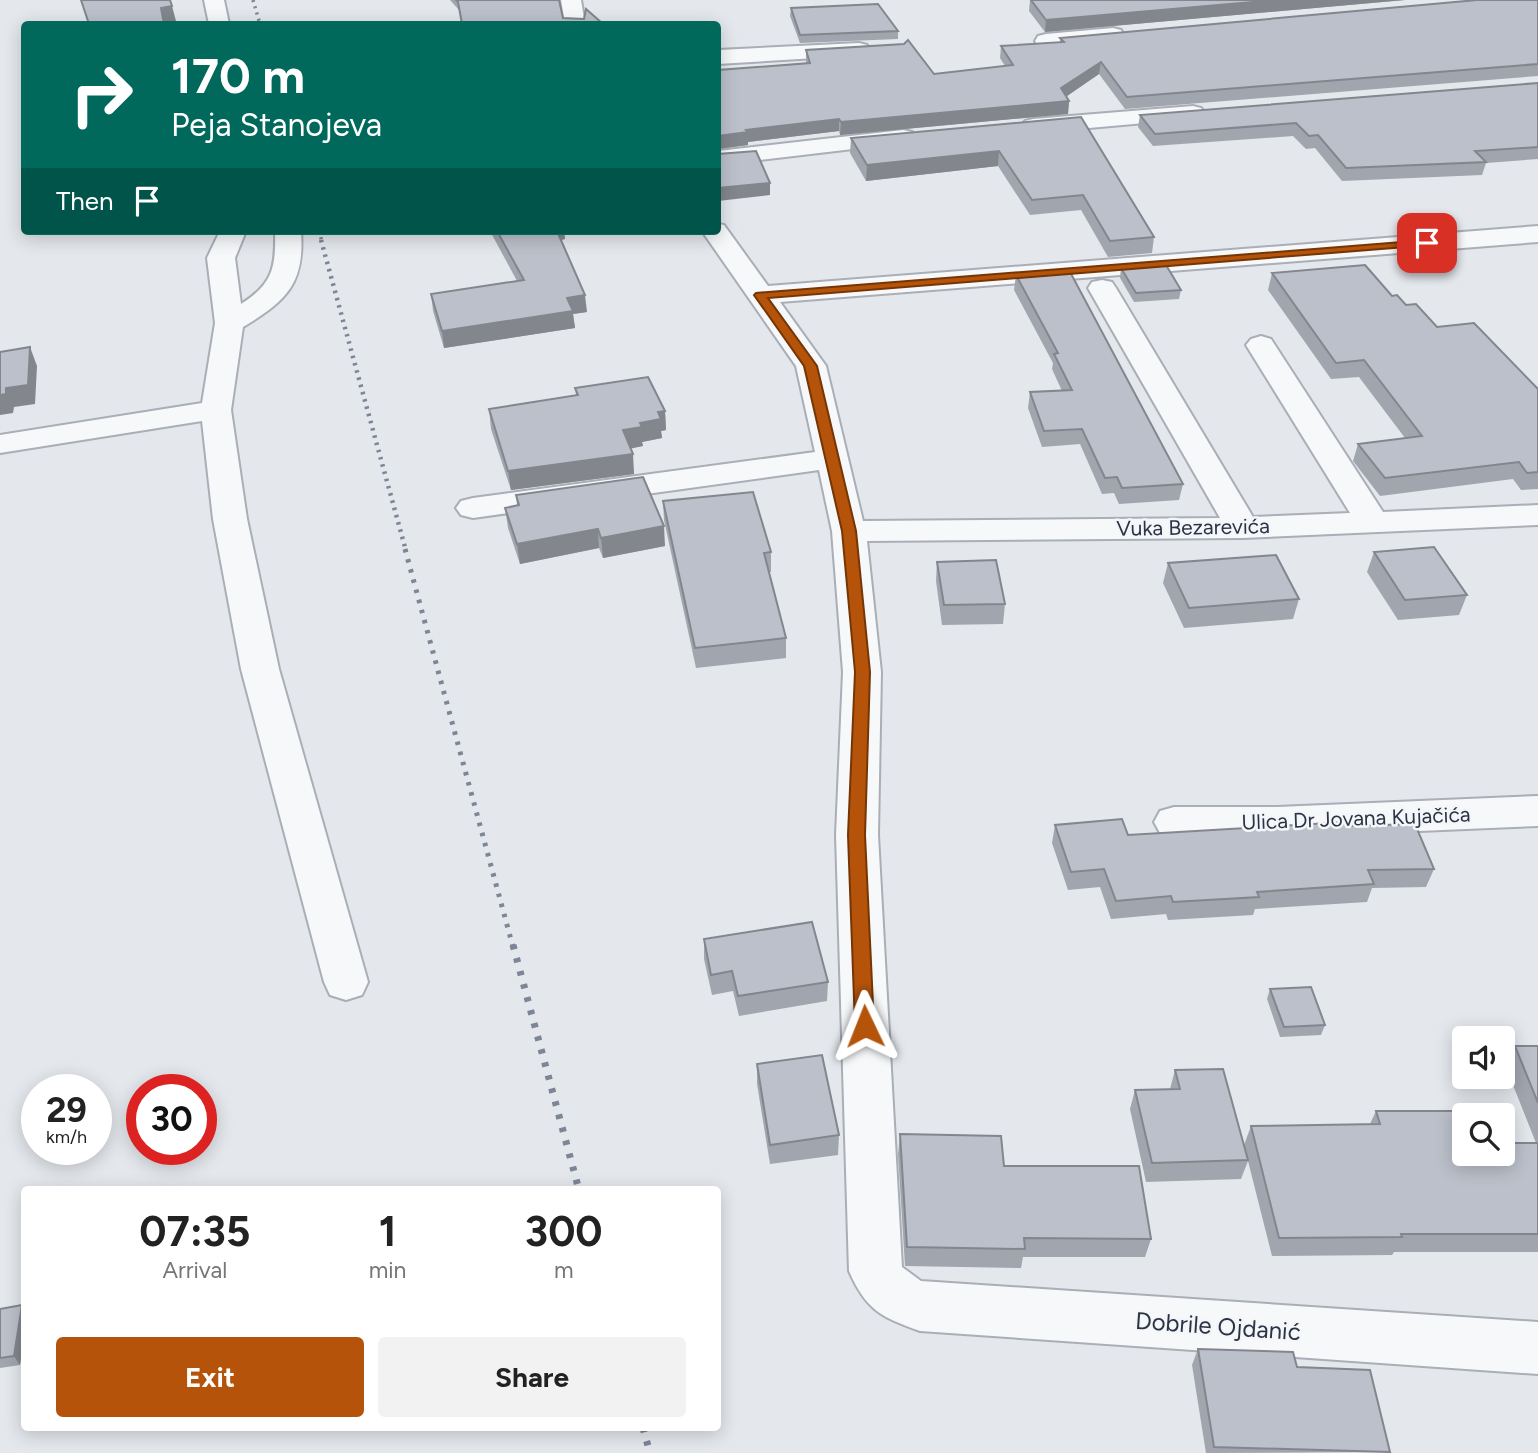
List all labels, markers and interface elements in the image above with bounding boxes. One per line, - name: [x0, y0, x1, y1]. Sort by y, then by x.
- text: 170 m: [171, 46, 305, 105]
- icon: right: [56, 49, 147, 140]
- text: Peja Stanojeva: [171, 106, 382, 144]
- icon: arrive: [128, 182, 166, 220]
- text: Then: [56, 185, 114, 217]
- pin: [1397, 213, 1457, 273]
- icon: arrive: [1408, 224, 1446, 262]
- street label: Vuka Bezarevića: [1116, 513, 1270, 541]
- street label: Ulica Dr Jovana Kujačića: [1241, 802, 1471, 834]
- position arrow: [828, 989, 902, 1063]
- map controls: [1452, 1026, 1515, 1166]
- button: sound: [1452, 1026, 1515, 1089]
- speed limit sign: 30: [126, 1074, 217, 1165]
- text: 29: [46, 1089, 87, 1131]
- button: search: [1452, 1103, 1515, 1166]
- text: km/h: [46, 1126, 87, 1148]
- text: 07:35: [139, 1206, 250, 1257]
- text: 1: [379, 1206, 396, 1257]
- text: 300: [525, 1206, 603, 1257]
- text: Arrival: [162, 1256, 227, 1284]
- text: min: [369, 1256, 406, 1284]
- text: m: [554, 1256, 573, 1284]
- street label: Dobrile Ojdanić: [1134, 1306, 1302, 1346]
- button: Exit: [56, 1337, 364, 1417]
- button: Share: [378, 1337, 686, 1417]

